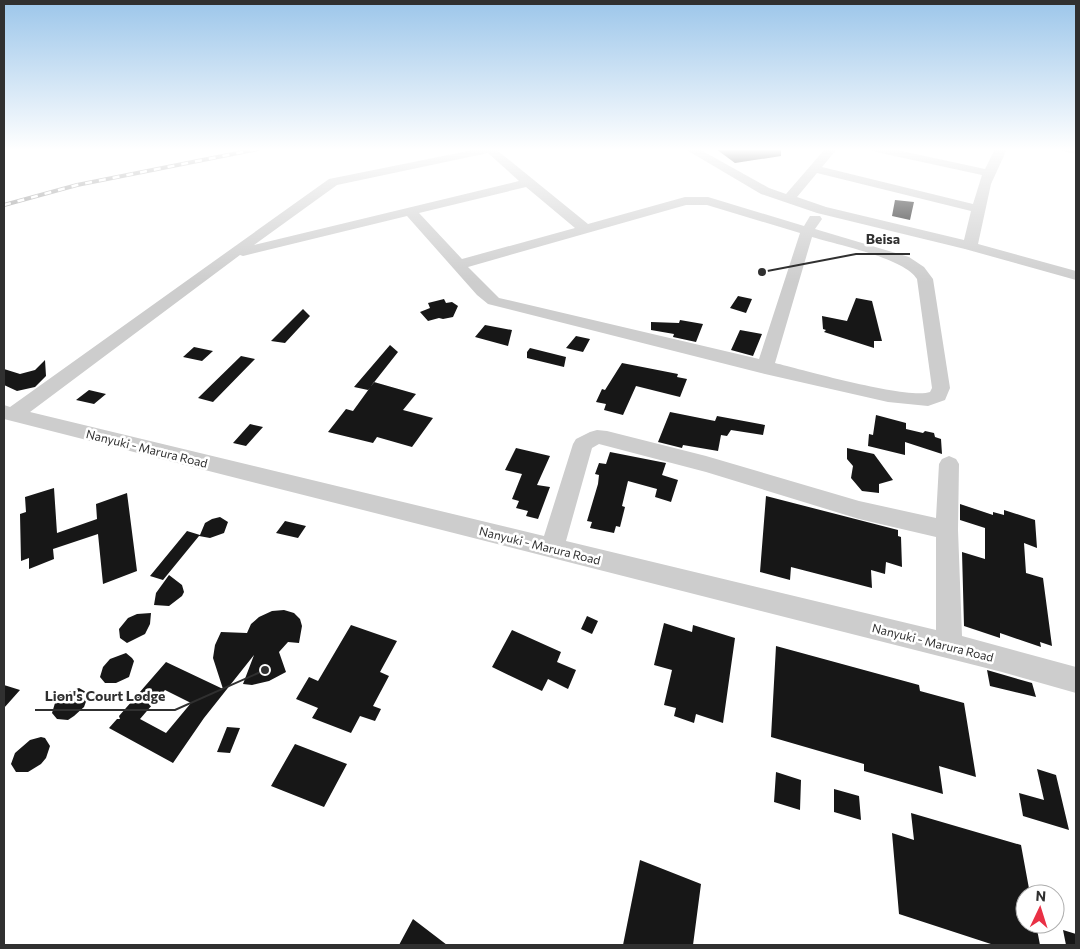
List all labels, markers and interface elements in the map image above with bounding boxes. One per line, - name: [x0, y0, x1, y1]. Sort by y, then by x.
- callout: Beisa: [856, 225, 910, 254]
- text: Beisa: [866, 230, 900, 247]
- street label: Nanyuki - Marura Road: [85, 426, 209, 470]
- street label: Nanyuki - Marura Road: [478, 523, 602, 567]
- street label: Nanyuki - Marura Road: [871, 620, 995, 664]
- callout: Lion's Court Lodge: [35, 681, 175, 710]
- text: Lion's Court Lodge: [45, 687, 165, 704]
- north arrow: [1015, 884, 1065, 934]
- text: N: [1035, 887, 1047, 904]

